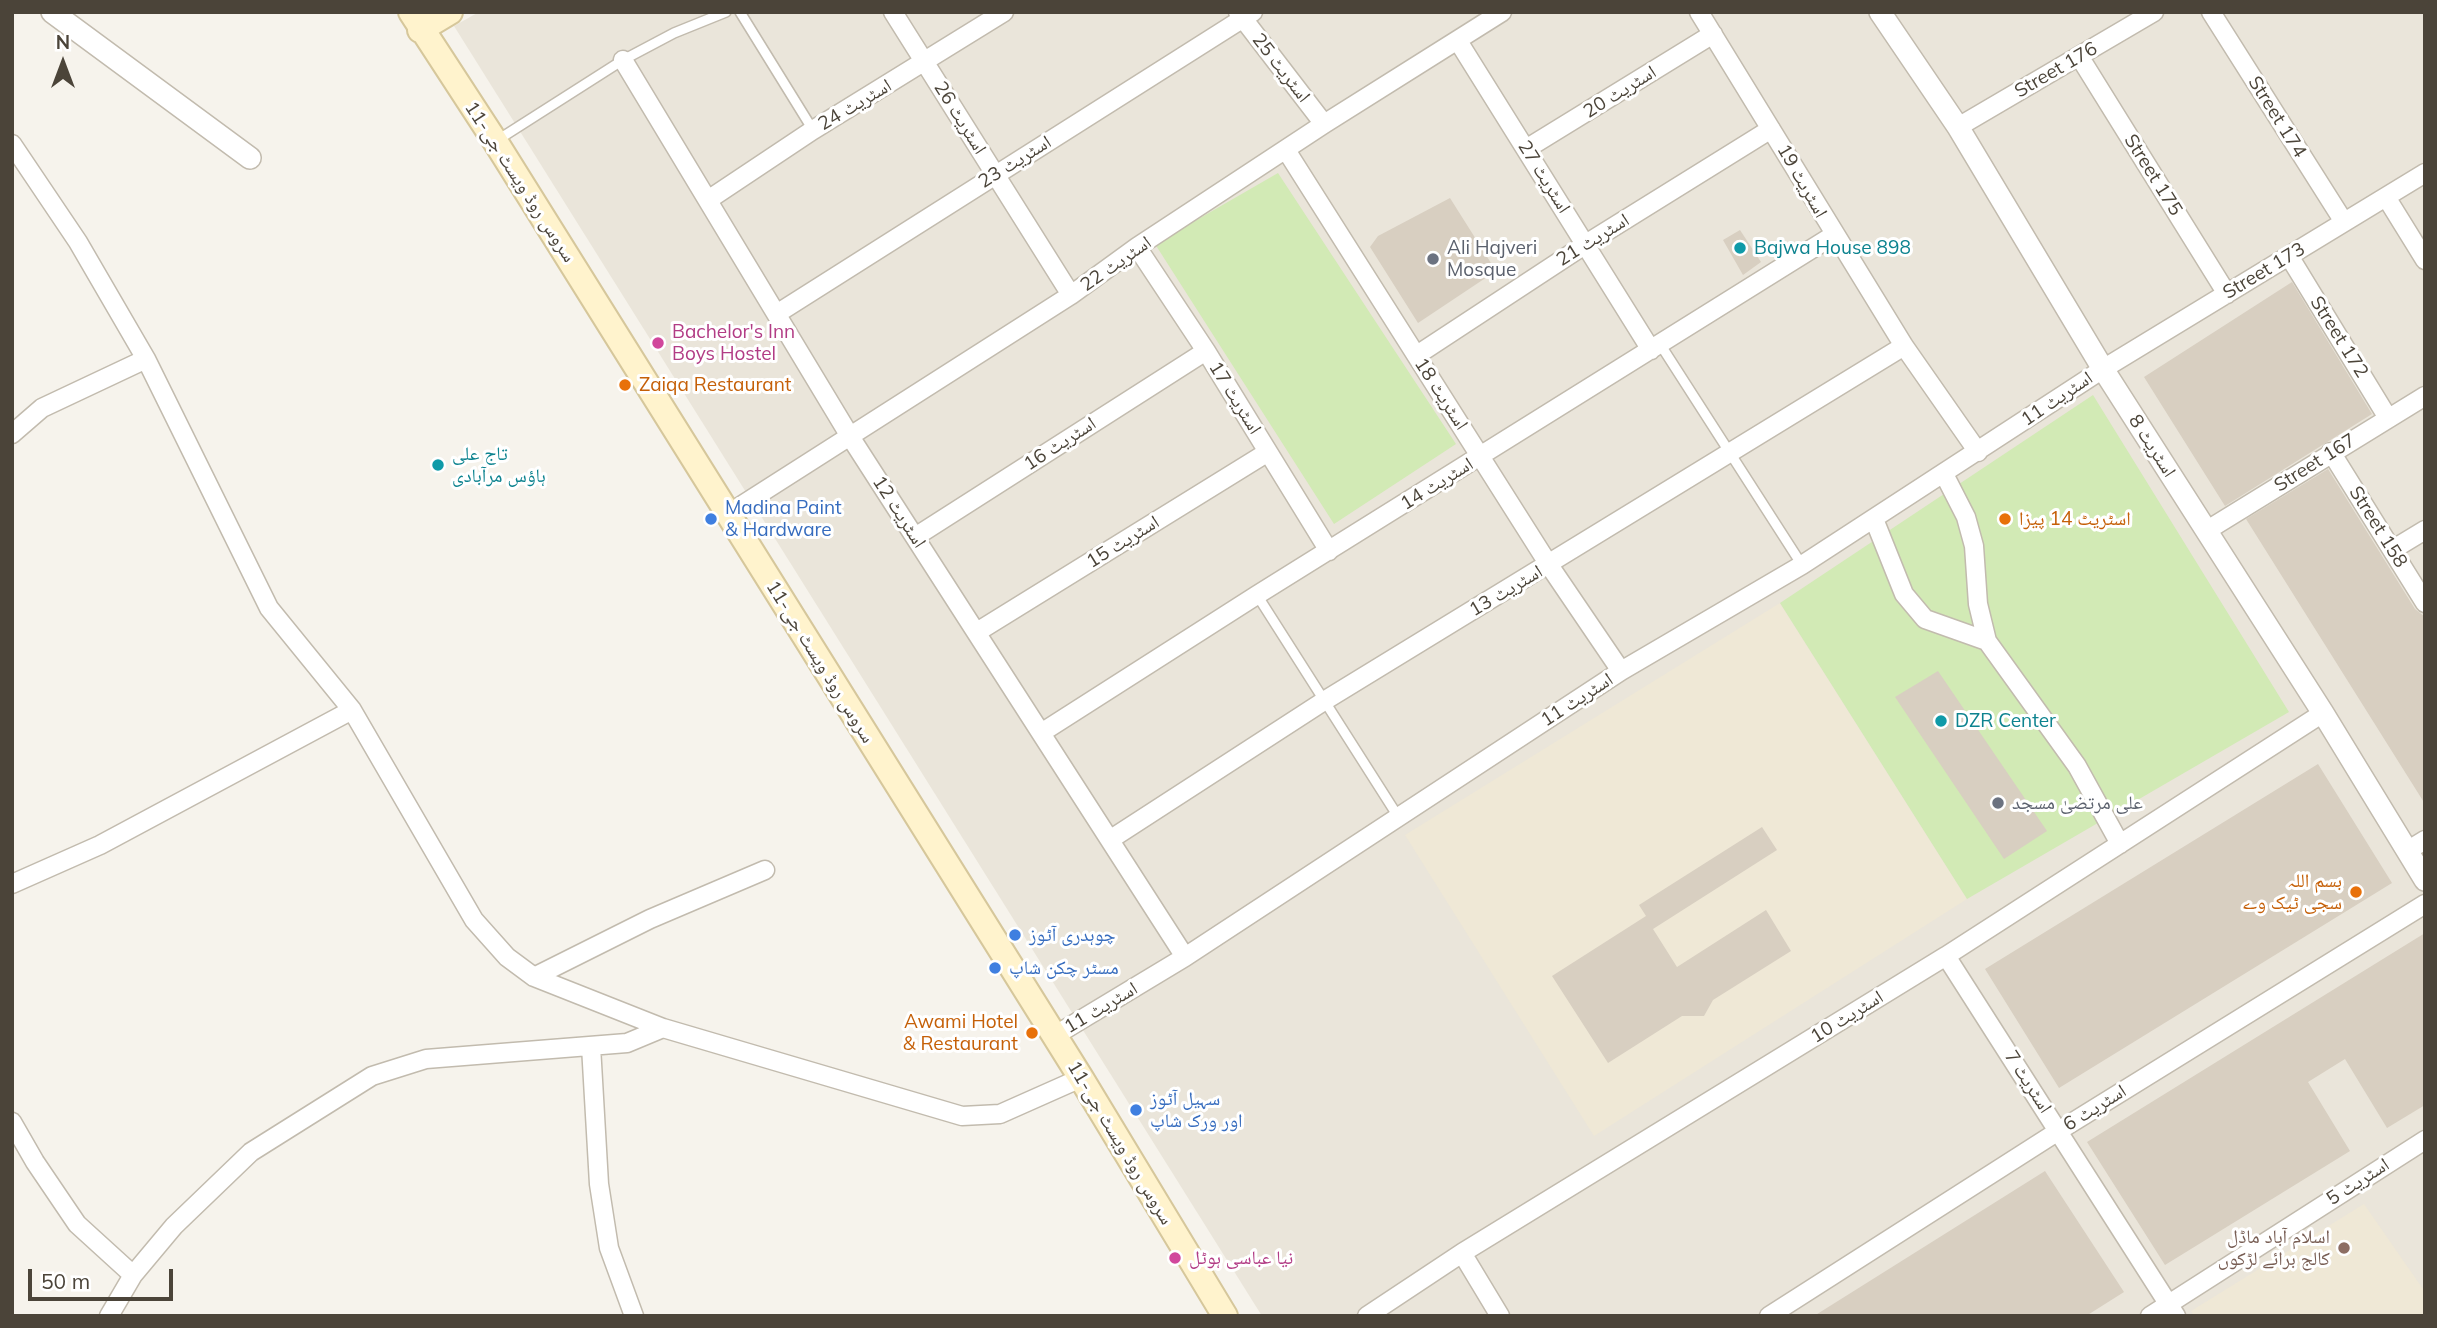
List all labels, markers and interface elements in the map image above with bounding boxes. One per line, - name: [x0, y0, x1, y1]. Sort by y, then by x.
- north arrow: [28, 28, 98, 98]
- street label: اسٹریٹ 25: [1247, 29, 1315, 107]
- text: N: [56, 30, 70, 54]
- street label: Street 176: [2011, 37, 2101, 103]
- street label: اسٹریٹ 20: [1579, 61, 1661, 123]
- street label: Street 174: [2243, 72, 2311, 162]
- street label: اسٹریٹ 24: [814, 74, 896, 136]
- street label: اسٹریٹ 26: [929, 77, 991, 159]
- street label: سروس روڈ ویسٹ جی-11: [460, 97, 580, 267]
- street label: Street 175: [2119, 130, 2187, 220]
- street label: اسٹریٹ 23: [974, 131, 1056, 193]
- street label: اسٹریٹ 27: [1513, 136, 1575, 218]
- street label: اسٹریٹ 19: [1772, 140, 1832, 222]
- street label: اسٹریٹ 21: [1552, 209, 1634, 271]
- street label: اسٹریٹ 22: [1076, 231, 1156, 297]
- place label: Ali Hajveri Mosque: [1447, 237, 1537, 281]
- place label: Bajwa House 898: [1754, 237, 1911, 259]
- street label: Street 173: [2219, 238, 2309, 304]
- marker: Bajwa House 898: [1732, 240, 1748, 256]
- marker: Ali Hajveri Mosque: [1425, 251, 1441, 267]
- street label: Street 172: [2305, 292, 2373, 382]
- place label: Bachelor's Inn Boys Hostel: [672, 321, 795, 365]
- marker: Bachelor's Inn Boys Hostel: [650, 335, 666, 351]
- street label: اسٹریٹ 18: [1409, 354, 1473, 434]
- street label: اسٹریٹ 17: [1204, 357, 1266, 439]
- street label: اسٹریٹ 11: [2017, 367, 2097, 431]
- place label: Zaiqa Restaurant: [639, 374, 791, 396]
- marker: Zaiqa Restaurant: [617, 377, 633, 393]
- street label: اسٹریٹ 8: [2123, 410, 2181, 482]
- street label: اسٹریٹ 16: [1020, 412, 1100, 476]
- street label: Street 167: [2270, 429, 2360, 497]
- place label: تاج علی ہاؤس مرآبادی: [452, 443, 546, 487]
- street label: اسٹریٹ 14: [1396, 453, 1478, 515]
- marker: تاج علی ہاؤس مرآبادی: [430, 457, 446, 473]
- street label: اسٹریٹ 12: [867, 472, 931, 552]
- street label: Street 158: [2344, 482, 2412, 572]
- place label: Madina Paint & Hardware: [725, 497, 842, 541]
- place label: اسٹریٹ 14 پیزا: [2019, 508, 2131, 530]
- marker: Madina Paint & Hardware: [703, 511, 719, 527]
- street label: اسٹریٹ 15: [1082, 511, 1164, 573]
- marker: اسٹریٹ 14 پیزا: [1997, 511, 2013, 527]
- street label: اسٹریٹ 13: [1465, 560, 1547, 622]
- street label: سروس روڈ ویسٹ جی-11: [761, 577, 879, 747]
- street label: اسٹریٹ 11: [1537, 668, 1617, 732]
- place label: DZR Center: [1955, 710, 2056, 732]
- marker: DZR Center: [1933, 713, 1949, 729]
- place label: علی مرتضیٰ مسجد: [2012, 792, 2143, 814]
- marker: علی مرتضیٰ مسجد: [1990, 795, 2006, 811]
- place label: بسم اللہ سجی ٹیک وے: [2242, 870, 2342, 914]
- marker: بسم اللہ سجی ٹیک وے: [2348, 884, 2364, 900]
- place label: چوہدری آٹوز: [1029, 924, 1116, 946]
- marker: چوہدری آٹوز: [1007, 927, 1023, 943]
- place label: مسٹر چکن شاپ: [1009, 957, 1119, 979]
- marker: مسٹر چکن شاپ: [987, 960, 1003, 976]
- street label: اسٹریٹ 11: [1060, 977, 1142, 1039]
- street label: اسٹریٹ 10: [1806, 986, 1888, 1048]
- place label: Awami Hotel & Restaurant: [903, 1011, 1018, 1055]
- marker: Awami Hotel & Restaurant: [1024, 1025, 1040, 1041]
- street label: اسٹریٹ 7: [1999, 1046, 2057, 1118]
- street label: سروس روڈ ویسٹ جی-11: [1062, 1057, 1178, 1229]
- street label: اسٹریٹ 6: [2059, 1080, 2131, 1136]
- place label: سہیل آٹوز اور ورک شاپ: [1150, 1088, 1243, 1132]
- marker: سہیل آٹوز اور ورک شاپ: [1128, 1102, 1144, 1118]
- street label: اسٹریٹ 5: [2322, 1153, 2394, 1211]
- place label: اسلام آباد ماڈل کالج برائے لڑکوں: [2218, 1226, 2330, 1270]
- marker: اسلام آباد ماڈل کالج برائے لڑکوں: [2336, 1240, 2352, 1256]
- place label: نیا عباسی ہوٹل: [1189, 1247, 1293, 1269]
- marker: نیا عباسی ہوٹل: [1167, 1250, 1183, 1266]
- scale bar: [32, 1254, 177, 1298]
- text: 50 m: [41, 1268, 90, 1294]

